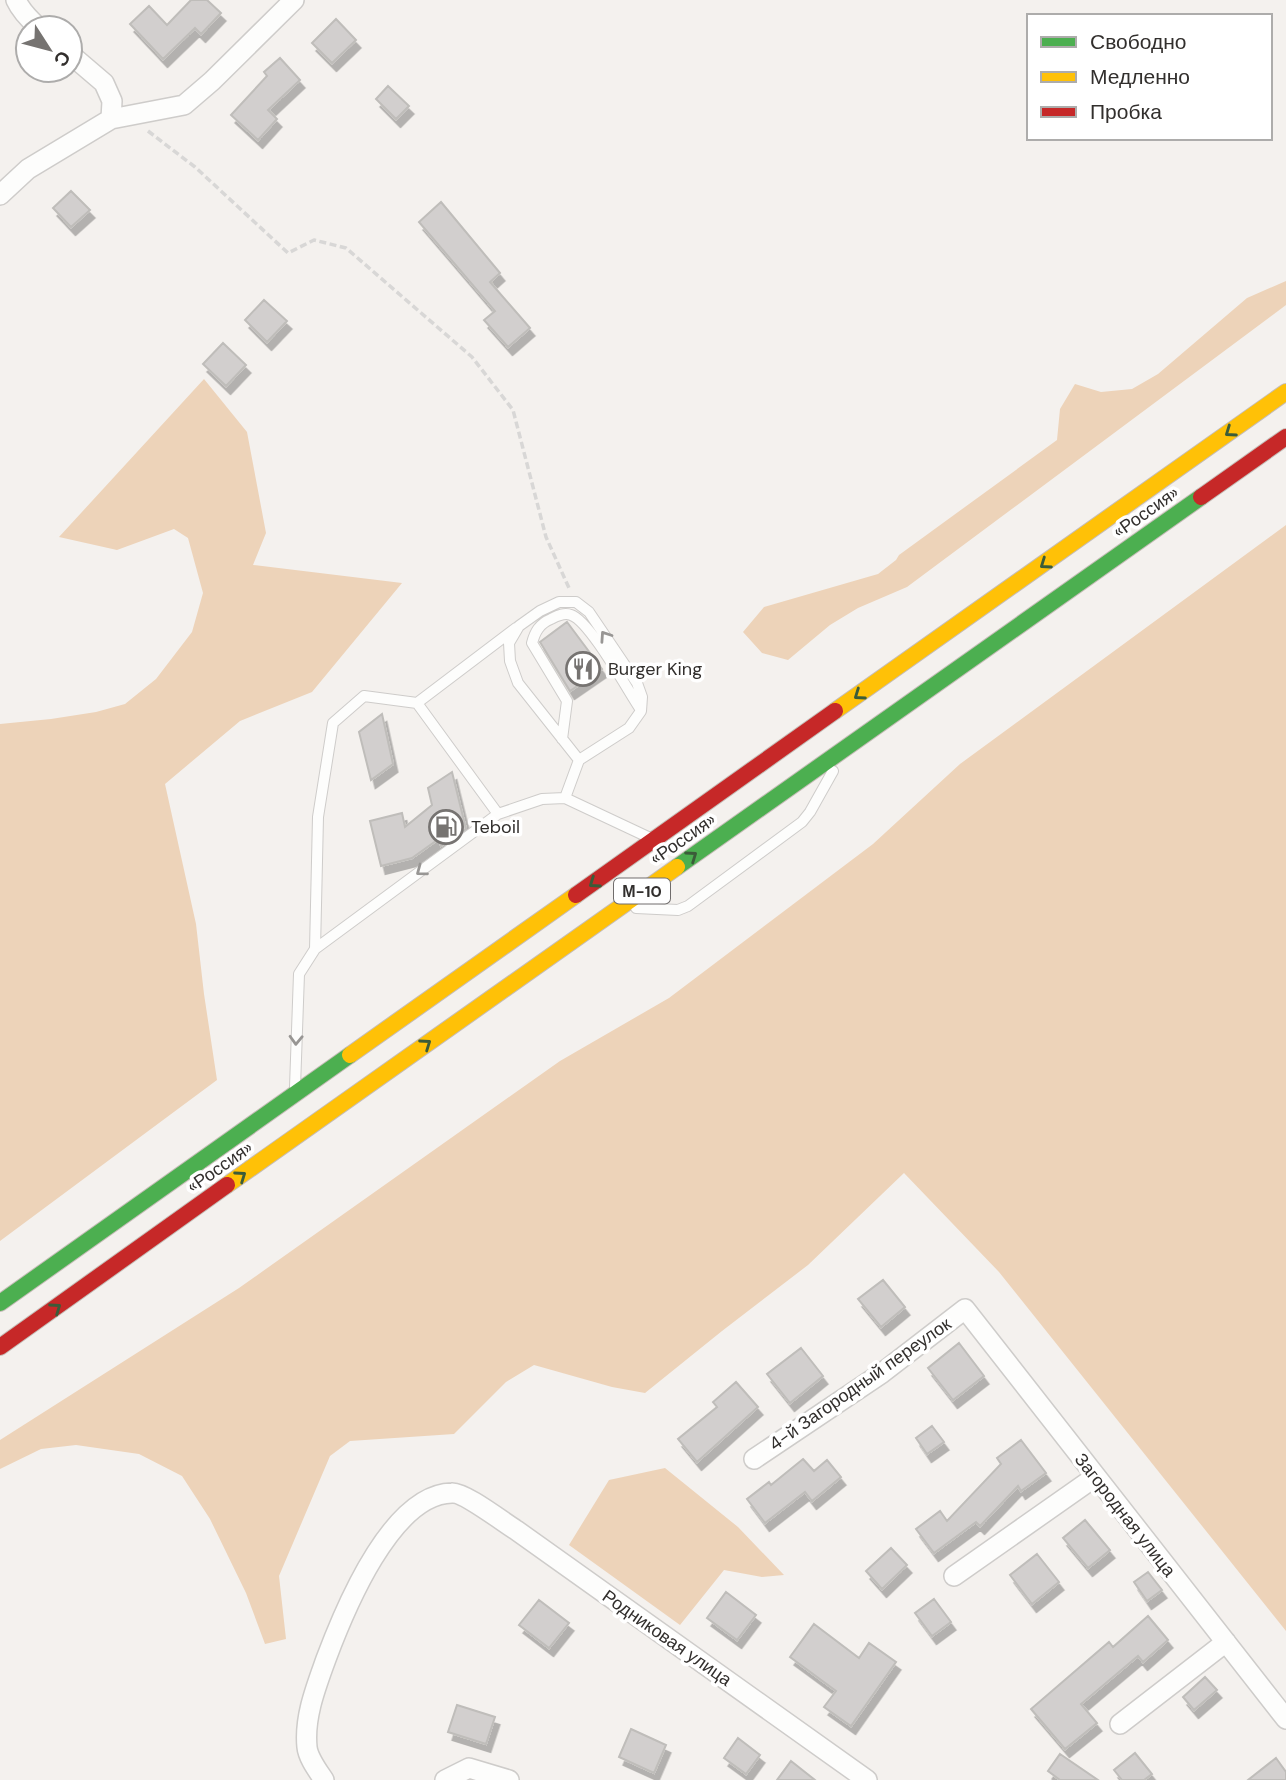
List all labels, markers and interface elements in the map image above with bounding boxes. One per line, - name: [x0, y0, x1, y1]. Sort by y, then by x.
- north arrow: [14, 14, 84, 84]
- legend: [1027, 14, 1272, 140]
- text: Свободно: [1090, 28, 1187, 56]
- text: С: [48, 46, 76, 72]
- text: Медленно: [1090, 63, 1190, 91]
- text: Пробка: [1090, 98, 1162, 126]
- one-way arrow: [1225, 424, 1238, 436]
- street label: «Россия»: [1108, 481, 1184, 543]
- one-way arrow: [1040, 555, 1053, 568]
- one-way arrow: [600, 630, 613, 643]
- restaurant icon: Burger King: [564, 650, 602, 688]
- place label: Burger King: [608, 657, 702, 681]
- one-way arrow: [854, 687, 867, 699]
- fuel station icon: Teboil: [427, 808, 465, 846]
- street label: «Россия»: [645, 808, 721, 870]
- place label: Teboil: [471, 815, 520, 839]
- one-way arrow: [684, 852, 697, 864]
- one-way arrow: [416, 862, 429, 875]
- one-way arrow: [589, 875, 602, 887]
- road number: М-10: [614, 878, 670, 904]
- one-way arrow: [289, 1035, 304, 1046]
- one-way arrow: [418, 1040, 431, 1052]
- street label: «Россия»: [182, 1136, 258, 1198]
- one-way arrow: [233, 1172, 246, 1184]
- one-way arrow: [48, 1303, 61, 1316]
- street label: 4-й Загородный переулок: [764, 1312, 956, 1456]
- street label: Загородная улица: [1069, 1448, 1182, 1583]
- street label: Родниковая улица: [598, 1584, 737, 1692]

